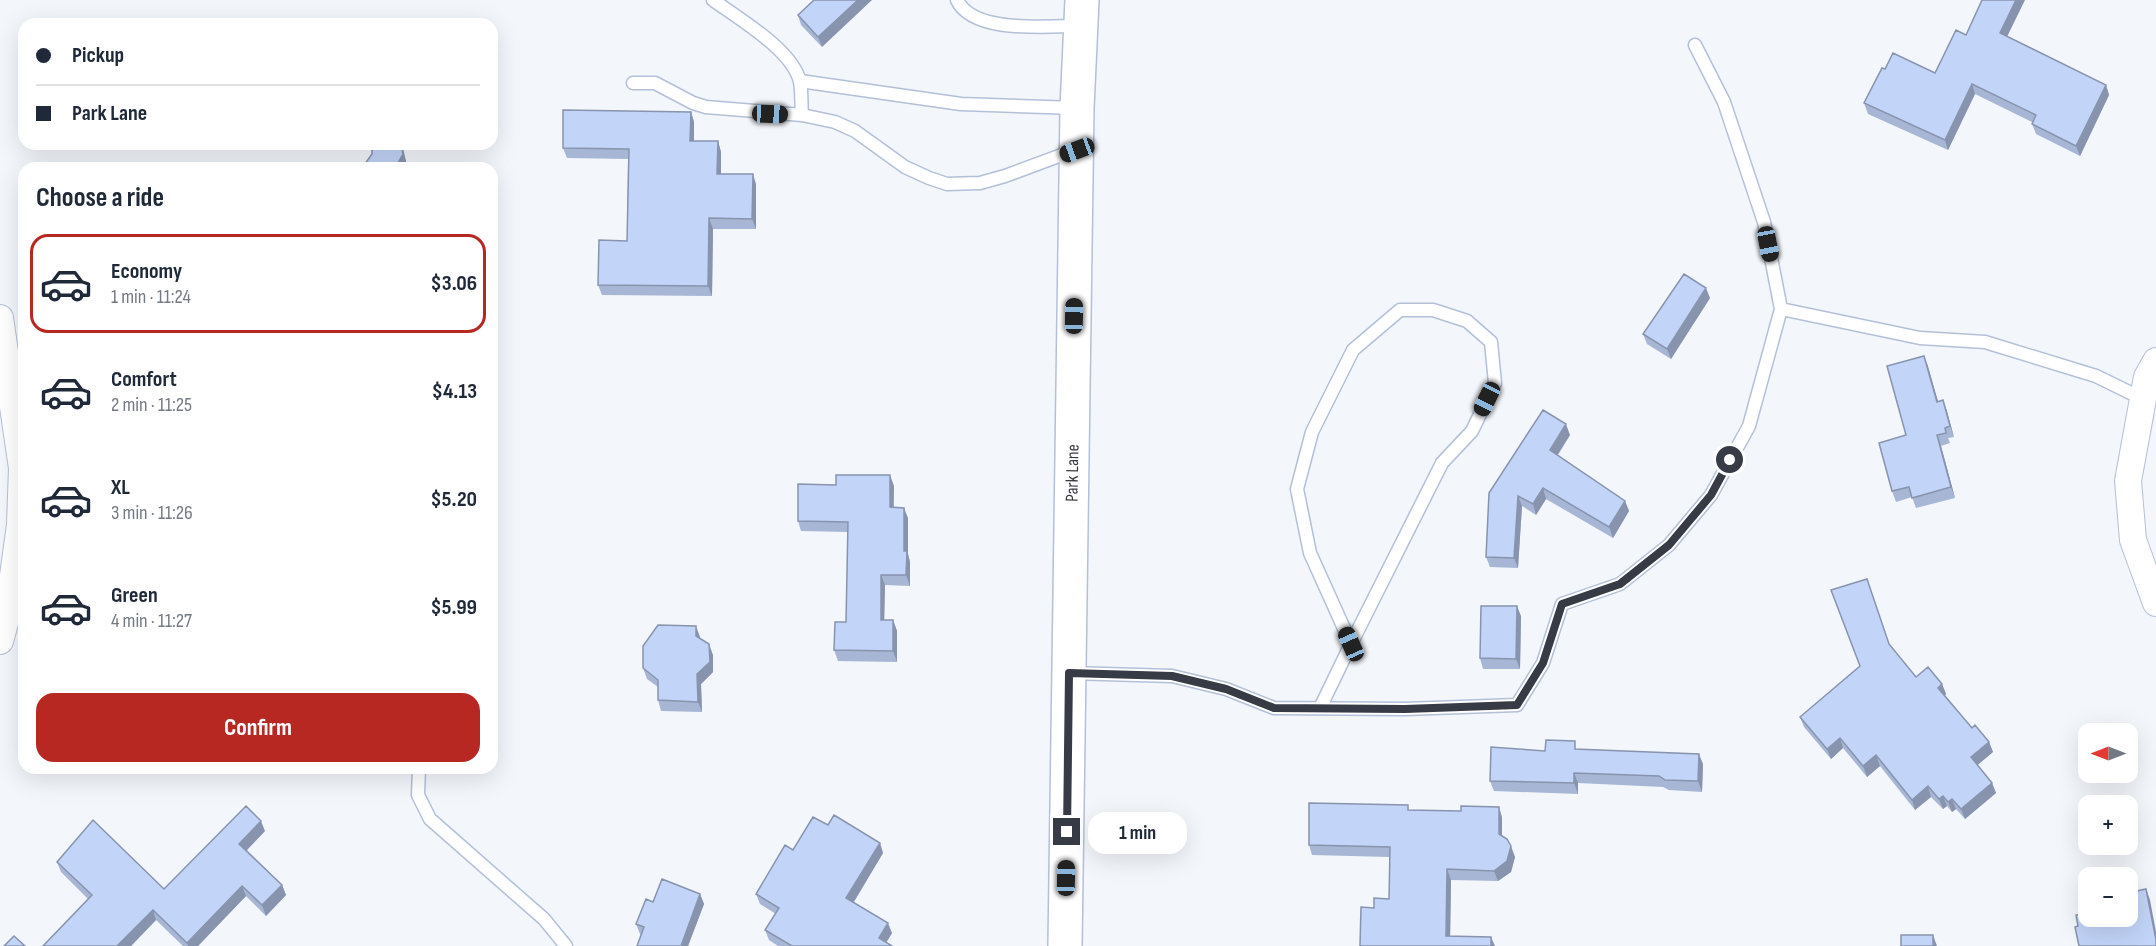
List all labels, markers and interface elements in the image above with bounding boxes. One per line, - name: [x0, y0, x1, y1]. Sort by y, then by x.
- text: Pickup: [72, 42, 124, 69]
- text: Park Lane: [72, 100, 147, 127]
- car: [752, 104, 788, 124]
- car: [1057, 135, 1097, 165]
- text: Choose a ride: [36, 182, 164, 214]
- car: [1756, 225, 1780, 263]
- icon: car: [39, 257, 93, 311]
- text: Economy: [111, 258, 182, 285]
- text: $3.06: [431, 270, 477, 297]
- text: 1 min · 11:24: [111, 285, 191, 309]
- car: [1065, 298, 1083, 334]
- icon: car: [39, 365, 93, 419]
- text: Comfort: [111, 366, 177, 393]
- text: $4.13: [432, 378, 477, 405]
- car: [1471, 379, 1503, 419]
- text: 2 min · 11:25: [111, 393, 192, 417]
- street label: Park Lane: [1061, 444, 1084, 502]
- route start: [1716, 446, 1743, 473]
- icon: car: [39, 473, 93, 527]
- text: XL: [111, 474, 130, 501]
- text: $5.20: [431, 486, 477, 513]
- text: 3 min · 11:26: [111, 501, 193, 525]
- icon: car: [39, 581, 93, 635]
- text: Green: [111, 582, 158, 609]
- text: $5.99: [431, 594, 477, 621]
- text: 4 min · 11:27: [111, 609, 192, 633]
- car: [1335, 624, 1367, 664]
- button: Confirm: [36, 693, 480, 762]
- north arrow: [2078, 723, 2138, 783]
- map controls: [2078, 723, 2138, 927]
- button: +: [2078, 795, 2138, 855]
- callout: 1 min: [1088, 811, 1187, 853]
- route end: [1053, 818, 1080, 845]
- text: 1 min: [1119, 821, 1156, 845]
- car: [1057, 860, 1075, 896]
- button: −: [2078, 867, 2138, 927]

